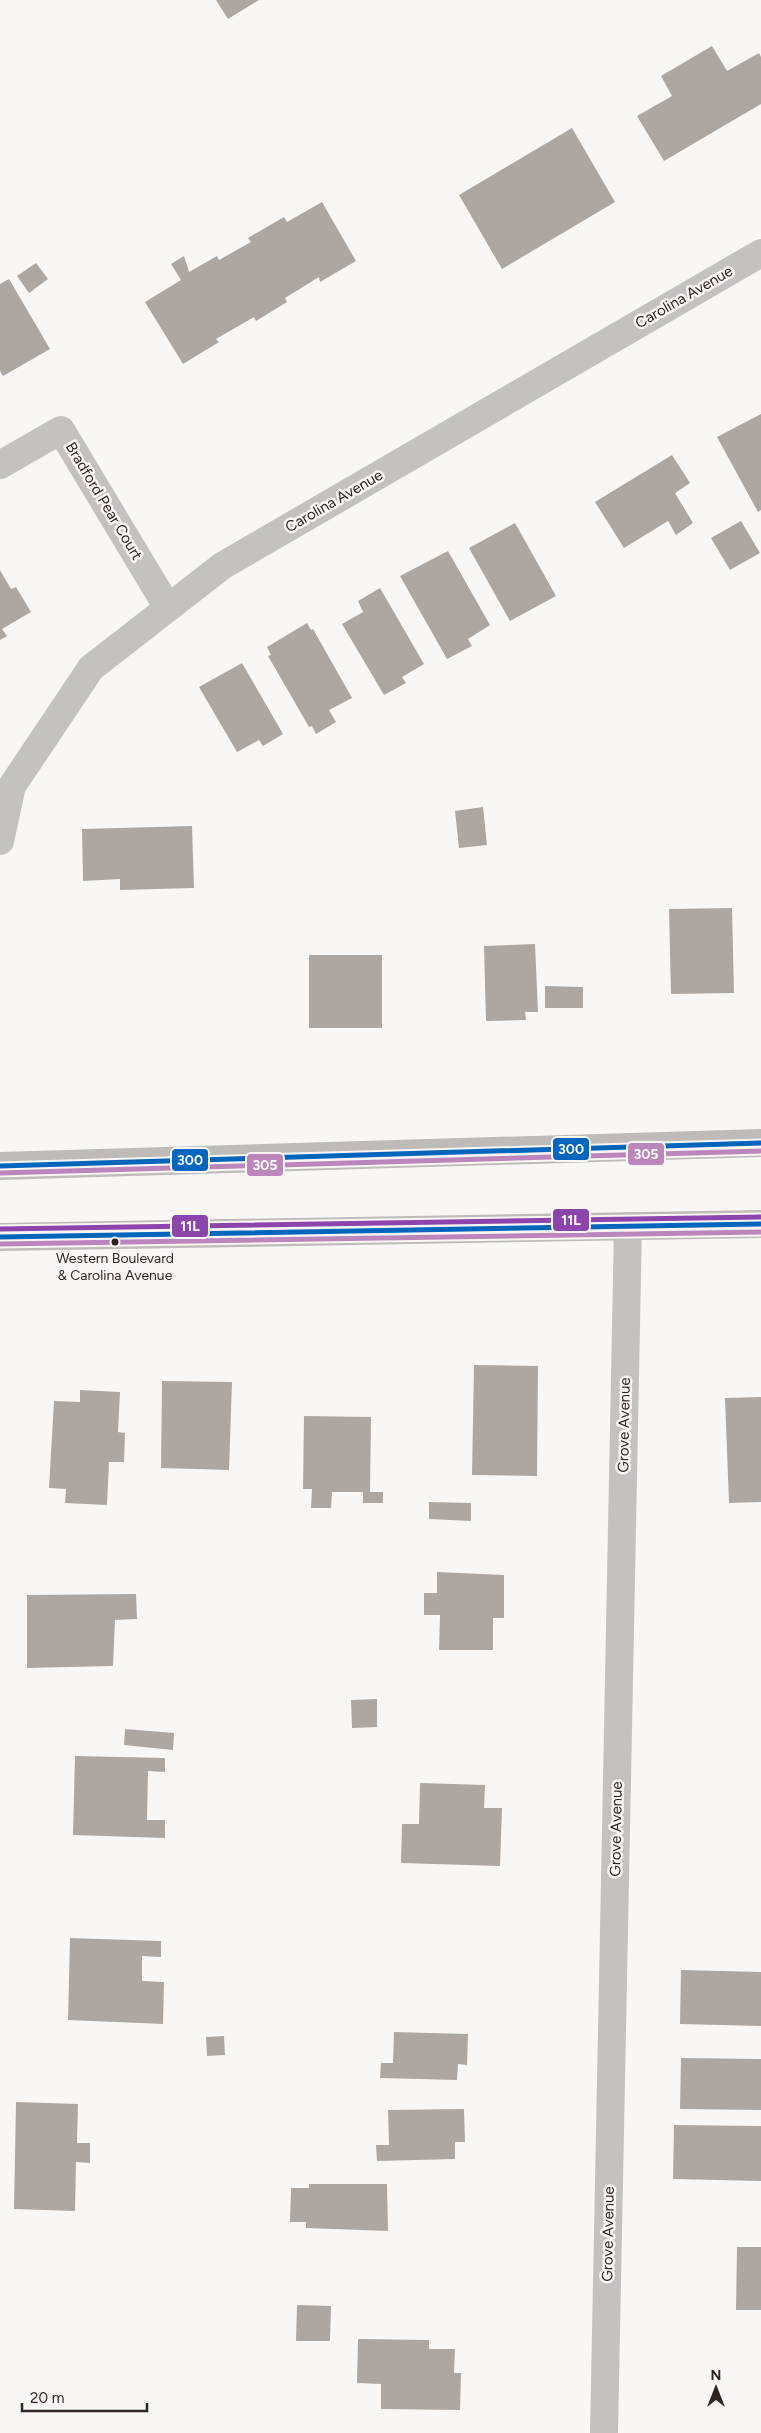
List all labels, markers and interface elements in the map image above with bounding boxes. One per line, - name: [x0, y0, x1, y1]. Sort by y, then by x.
- street label: Carolina Avenue: [632, 262, 736, 332]
- street label: Bradford Pear Court: [62, 439, 146, 563]
- street label: Carolina Avenue: [282, 466, 386, 536]
- line badge: 300: [552, 1137, 590, 1161]
- text: 300: [558, 1141, 584, 1158]
- line badge: 305: [627, 1142, 665, 1166]
- text: 305: [634, 1146, 659, 1163]
- line badge: 300: [171, 1148, 209, 1172]
- text: 300: [177, 1152, 203, 1169]
- line badge: 305: [246, 1153, 284, 1177]
- text: 305: [253, 1157, 278, 1174]
- line badge: 11L: [552, 1208, 590, 1232]
- text: 11L: [561, 1212, 581, 1229]
- line badge: 11L: [171, 1214, 209, 1238]
- text: 11L: [180, 1218, 200, 1235]
- marker: Western Boulevard & Carolina Avenue: [110, 1237, 120, 1247]
- place label: Western Boulevard & Carolina Avenue: [56, 1250, 174, 1284]
- street label: Grove Avenue: [614, 1377, 634, 1473]
- street label: Grove Avenue: [606, 1781, 626, 1877]
- street label: Grove Avenue: [598, 2186, 618, 2282]
- north arrow: [691, 2363, 741, 2413]
- text: N: [711, 2367, 721, 2384]
- scale bar: [22, 2380, 148, 2412]
- text: 20 m: [30, 2389, 64, 2407]

